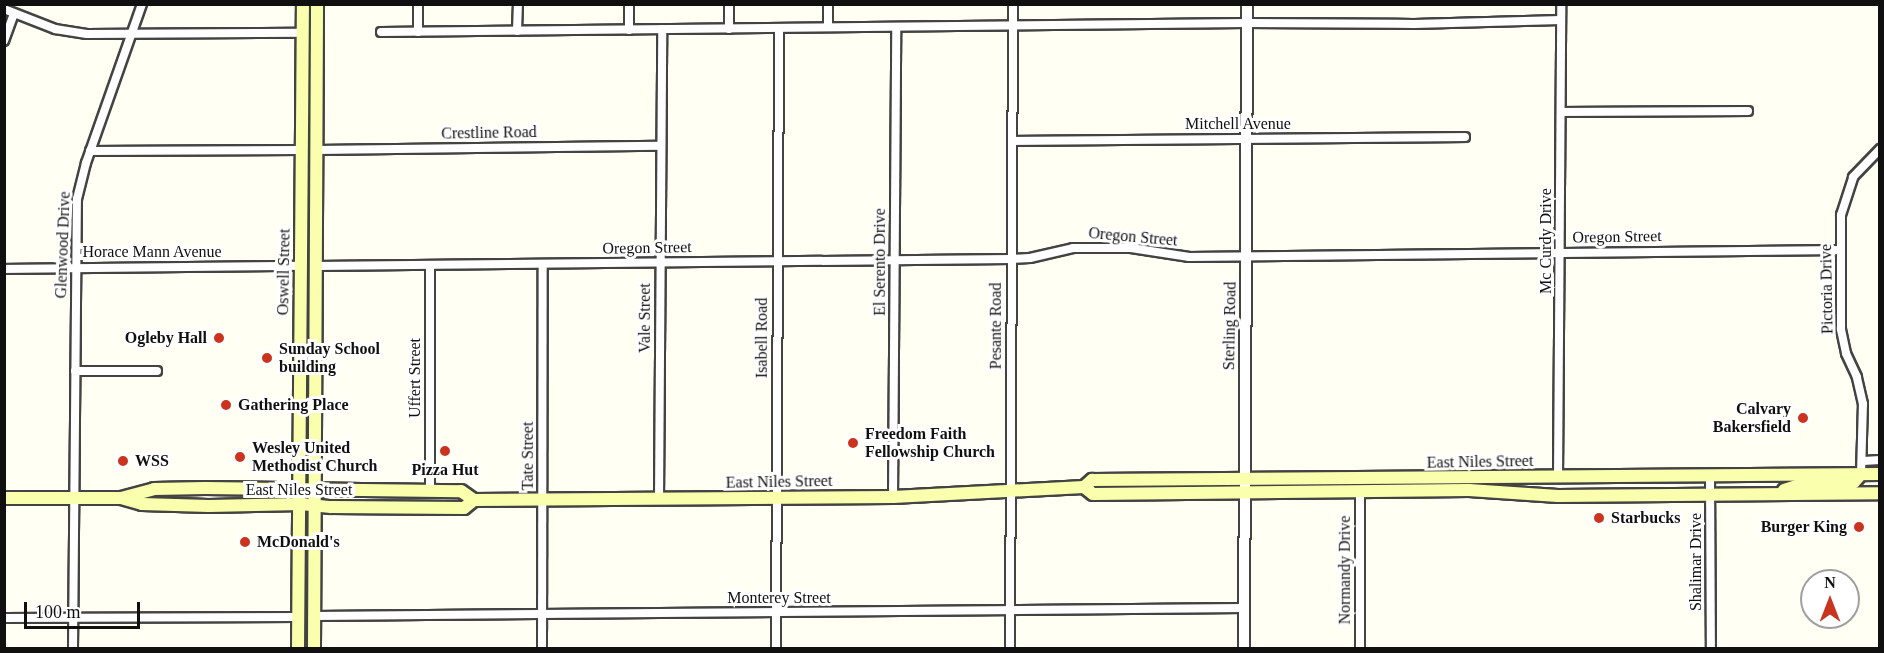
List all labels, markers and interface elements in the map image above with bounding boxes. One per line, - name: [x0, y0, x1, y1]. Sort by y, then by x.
- street label: Mitchell Avenue: [1185, 114, 1291, 134]
- street label: Crestline Road: [441, 123, 537, 143]
- street label: Mc Curdy Drive: [1536, 188, 1556, 294]
- street label: Glenwood Drive: [52, 191, 74, 299]
- street label: El Serento Drive: [870, 208, 890, 316]
- street label: Oregon Street: [1088, 224, 1178, 250]
- street label: Oregon Street: [1572, 227, 1662, 247]
- street label: Oswell Street: [274, 229, 294, 315]
- street label: Oregon Street: [602, 238, 692, 258]
- street label: Horace Mann Avenue: [82, 242, 222, 262]
- street label: Pictoria Drive: [1817, 244, 1837, 334]
- street label: Sterling Road: [1220, 282, 1240, 370]
- street label: Vale Street: [635, 283, 655, 353]
- street label: Pesante Road: [986, 283, 1006, 369]
- street label: Isabell Road: [752, 298, 772, 378]
- place label: Ogleby Hall: [125, 328, 207, 348]
- marker: Ogleby Hall: [212, 331, 226, 345]
- street label: Uffert Street: [405, 338, 425, 418]
- place label: Sunday School building: [279, 339, 380, 377]
- marker: Sunday School building: [260, 351, 274, 365]
- place label: Gathering Place: [238, 395, 349, 415]
- marker: Gathering Place: [219, 398, 233, 412]
- place label: Calvary Bakersfield: [1713, 399, 1791, 437]
- marker: Calvary Bakersfield: [1796, 411, 1810, 425]
- street label: Tate Street: [518, 422, 538, 490]
- place label: Freedom Faith Fellowship Church: [865, 424, 995, 462]
- marker: Freedom Faith Fellowship Church: [846, 436, 860, 450]
- place label: Wesley United Methodist Church: [252, 438, 377, 476]
- marker: Pizza Hut: [438, 444, 452, 458]
- marker: Wesley United Methodist Church: [233, 450, 247, 464]
- place label: WSS: [135, 451, 169, 471]
- street label: East Niles Street: [1427, 451, 1533, 473]
- marker: WSS: [116, 454, 130, 468]
- place label: Pizza Hut: [411, 460, 479, 480]
- street label: East Niles Street: [726, 471, 832, 493]
- street label: East Niles Street: [246, 480, 352, 500]
- place label: Starbucks: [1611, 508, 1680, 528]
- marker: Starbucks: [1592, 511, 1606, 525]
- street label: Shalimar Drive: [1686, 513, 1706, 611]
- street label: Normandy Drive: [1335, 516, 1355, 624]
- place label: Burger King: [1760, 517, 1847, 537]
- marker: Burger King: [1852, 520, 1866, 534]
- place label: McDonald's: [257, 532, 340, 552]
- marker: McDonald's: [238, 535, 252, 549]
- north arrow: [1800, 569, 1860, 629]
- text: N: [1824, 574, 1836, 591]
- street label: Monterey Street: [727, 588, 831, 608]
- scale bar: [27, 590, 142, 628]
- text: 100 m: [35, 602, 81, 622]

